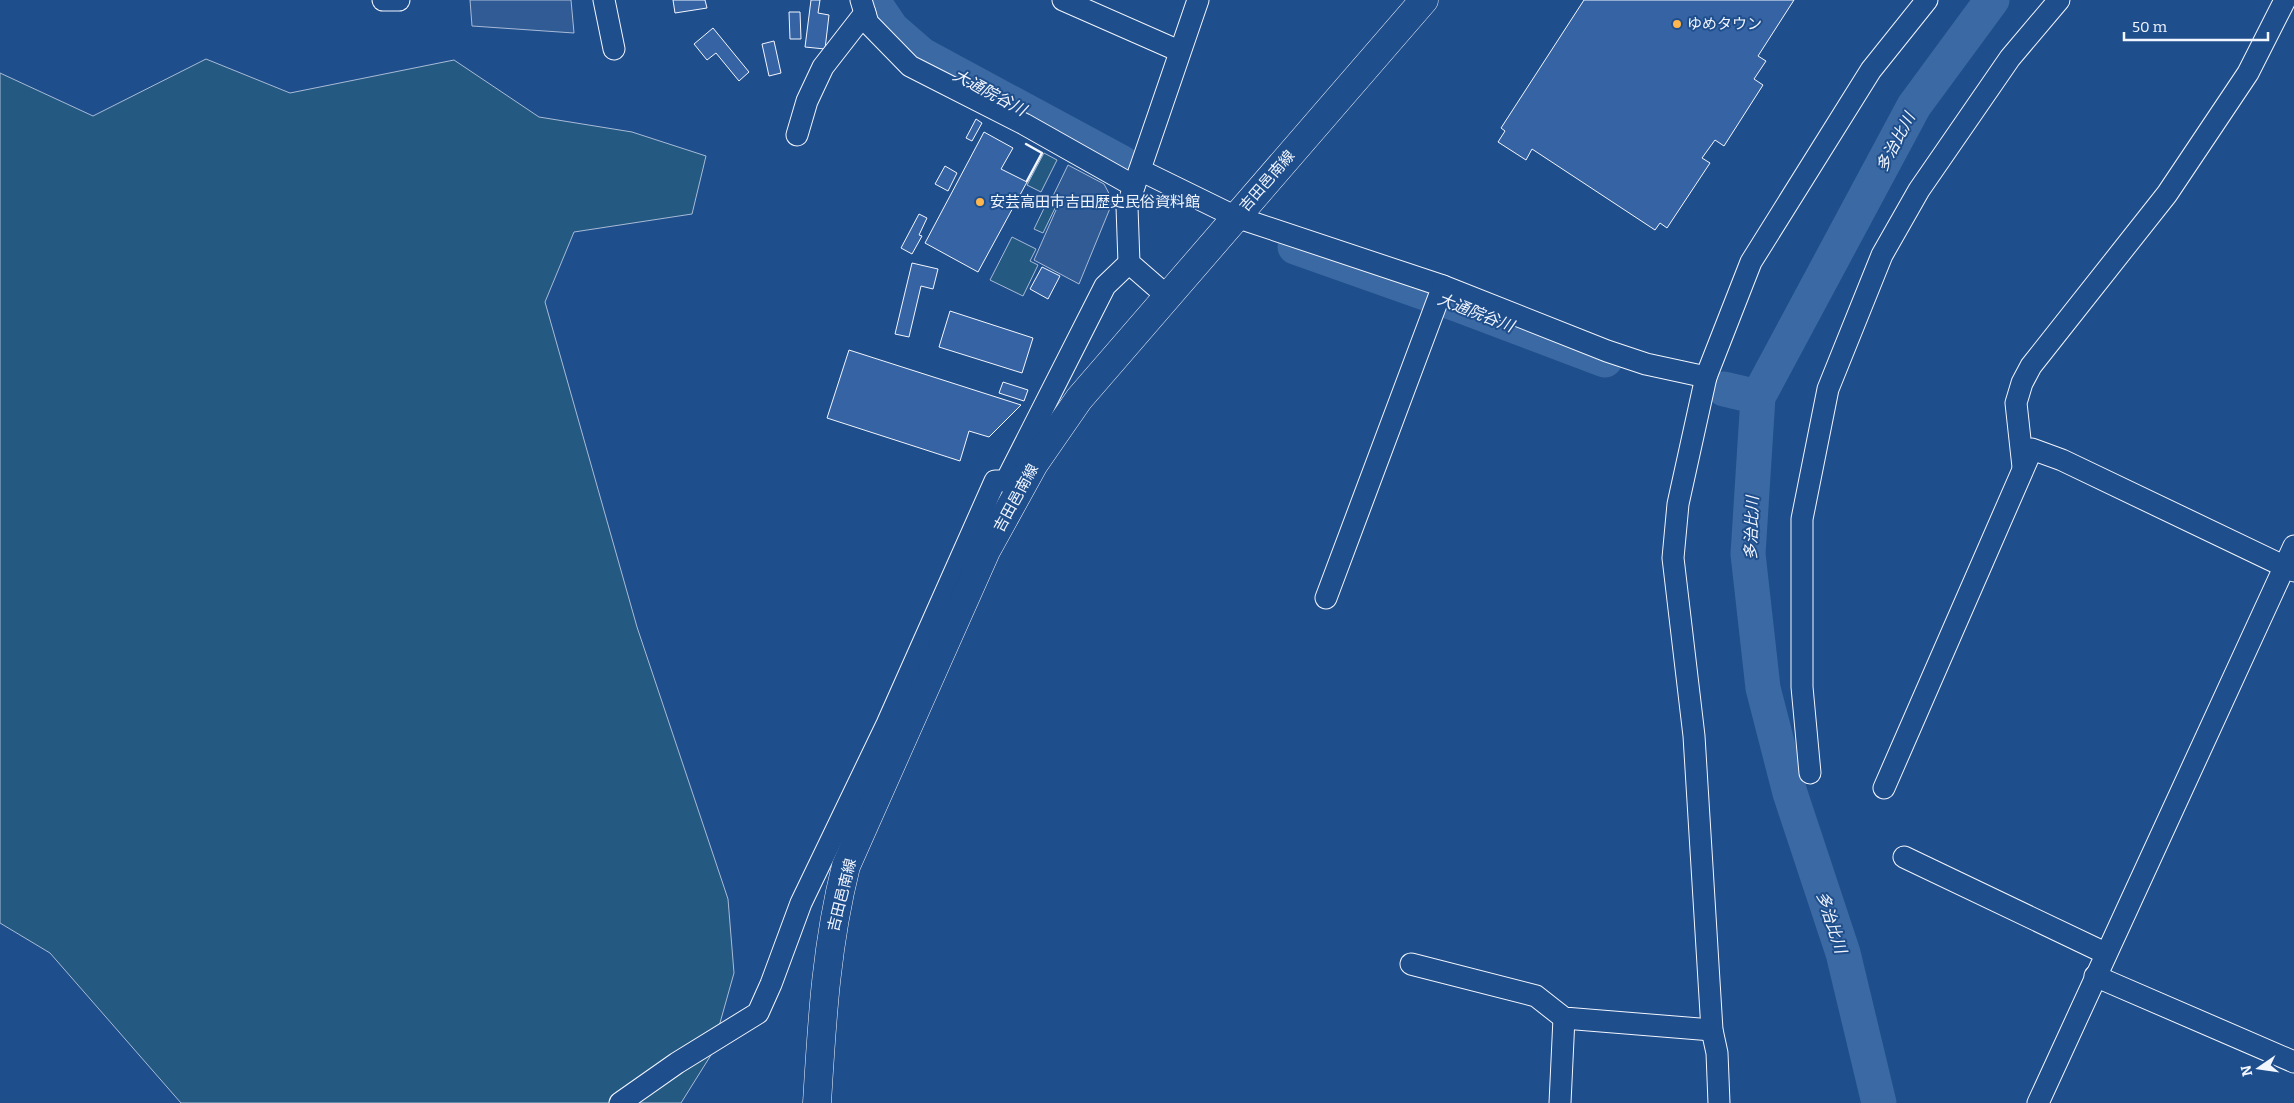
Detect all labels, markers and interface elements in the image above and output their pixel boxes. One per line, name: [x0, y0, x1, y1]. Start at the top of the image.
scale bar: [2124, 10, 2268, 42]
place label: ゆめタウン: [1687, 15, 1762, 33]
marker: ゆめタウン: [1671, 18, 1683, 30]
text: 50 m: [2132, 18, 2168, 36]
water label: 大通院谷川: [950, 65, 1031, 121]
water label: 多治比川: [1872, 108, 1920, 175]
street label: 吉田邑南線: [1236, 147, 1298, 215]
place label: 安芸高田市吉田歴史民俗資料館: [990, 193, 1200, 211]
marker: 安芸高田市吉田歴史民俗資料館: [974, 196, 986, 208]
water label: 大通院谷川: [1435, 289, 1518, 336]
street label: 吉田邑南線: [990, 461, 1042, 535]
water label: 多治比川: [1741, 494, 1762, 560]
street label: 吉田邑南線: [824, 856, 860, 934]
water label: 多治比川: [1813, 889, 1851, 957]
north arrow: [2234, 1043, 2284, 1093]
text: N: [2237, 1063, 2256, 1078]

